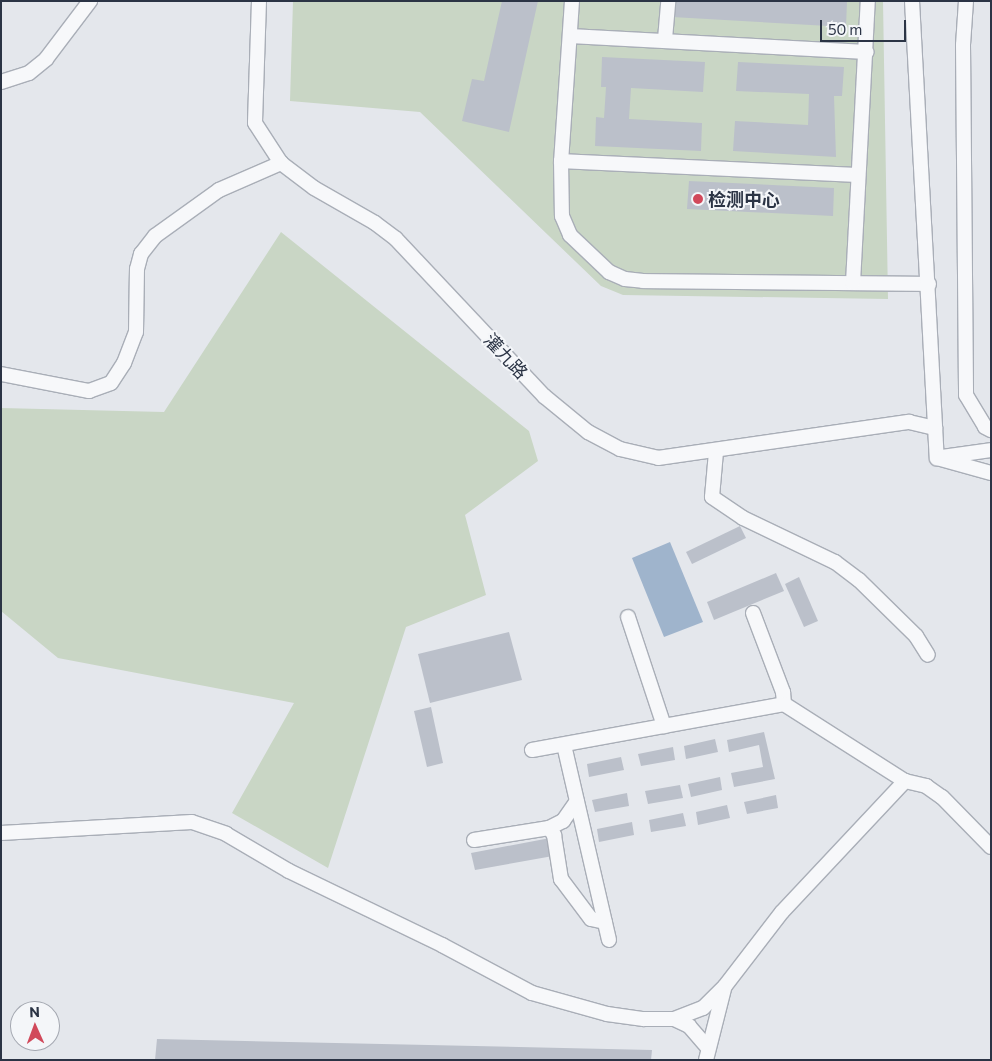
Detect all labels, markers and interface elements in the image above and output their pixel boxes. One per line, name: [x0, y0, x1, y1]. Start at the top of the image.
scale bar: [822, 10, 908, 42]
text: 50 m: [828, 20, 862, 38]
place label: 检测中心: [708, 188, 780, 210]
marker: 检测中心: [692, 193, 704, 205]
street label: 灌九路: [480, 329, 532, 383]
north arrow: [10, 1001, 60, 1051]
text: N: [29, 1003, 40, 1020]

